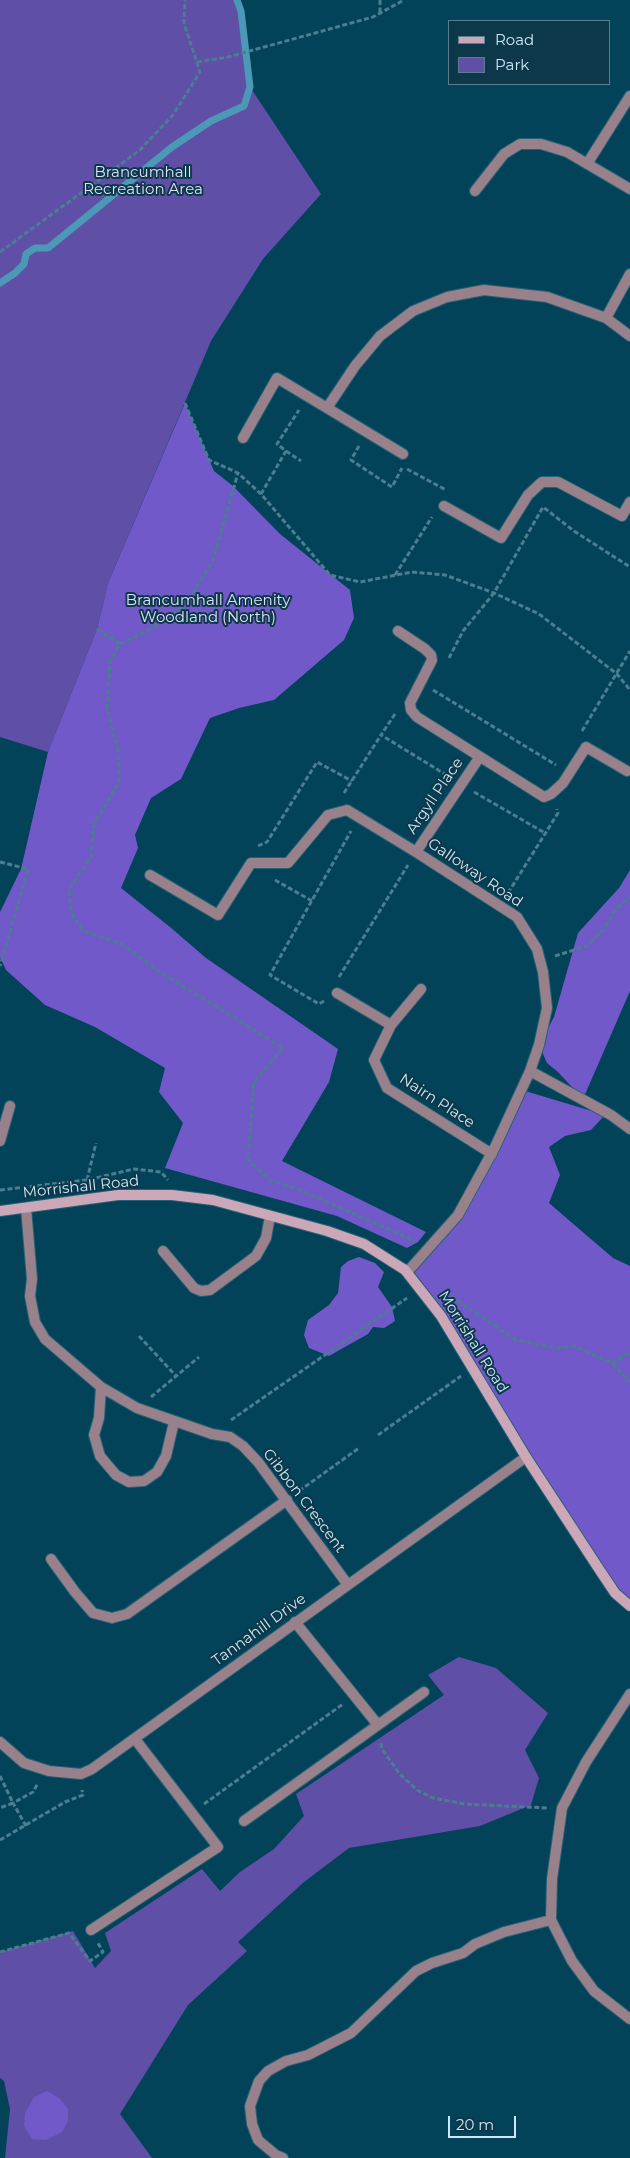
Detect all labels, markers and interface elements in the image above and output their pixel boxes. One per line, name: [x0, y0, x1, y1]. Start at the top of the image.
legend: [448, 20, 610, 85]
text: Road: [495, 30, 534, 49]
text: Park: [495, 55, 529, 74]
park label: Brancumhall Recreation Area: [83, 164, 203, 199]
park label: Brancumhall Amenity Woodland (North): [126, 592, 290, 627]
street label: Argyll Place: [403, 755, 467, 837]
street label: Galloway Road: [424, 835, 526, 911]
street label: Nairn Place: [396, 1070, 478, 1132]
street label: Morrishall Road: [22, 1172, 140, 1202]
street label: Morrishall Road: [434, 1288, 512, 1396]
street label: Gibbon Crescent: [259, 1445, 349, 1557]
street label: Tannahill Drive: [209, 1590, 309, 1670]
scale bar: [450, 2106, 518, 2138]
text: 20 m: [456, 2115, 494, 2134]

